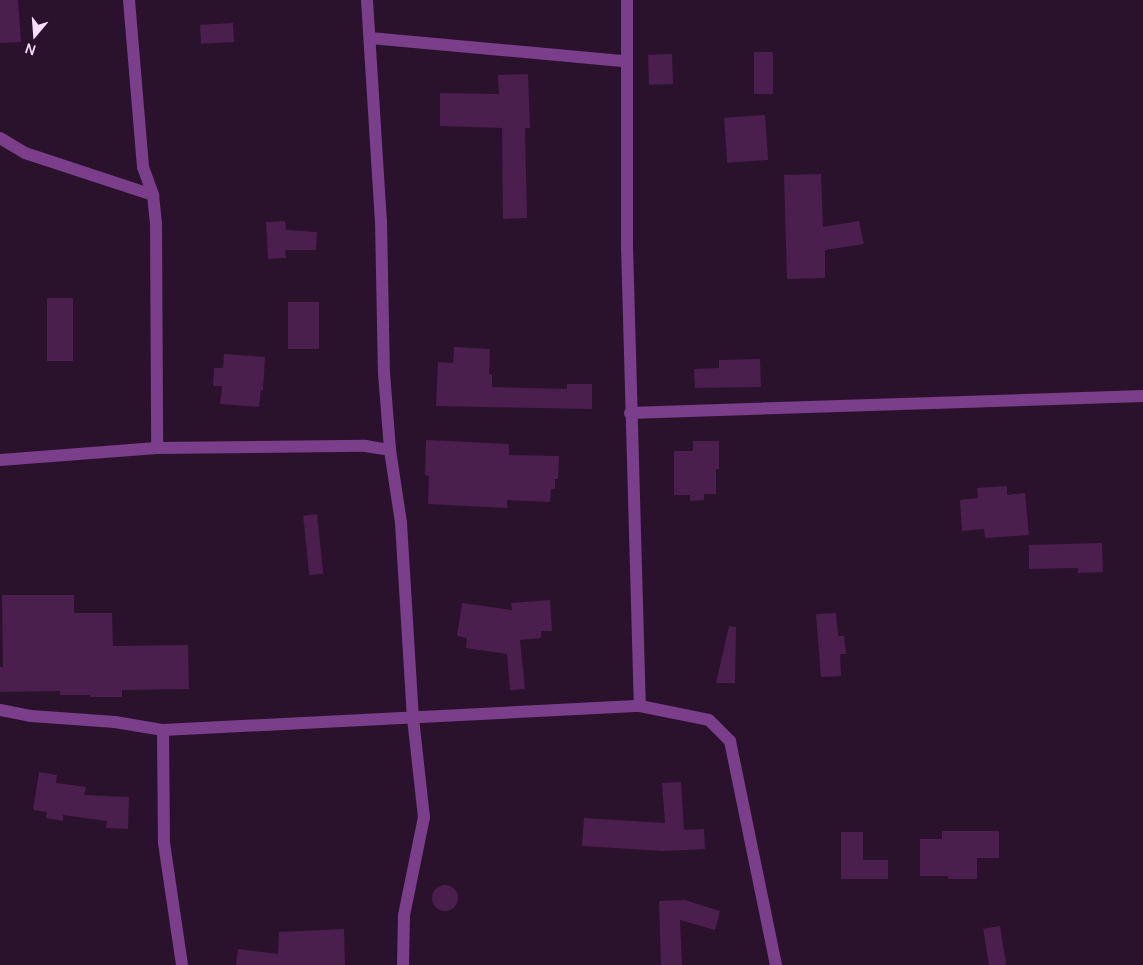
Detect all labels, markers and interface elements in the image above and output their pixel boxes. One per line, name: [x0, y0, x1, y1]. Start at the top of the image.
north arrow: [10, 10, 60, 60]
text: N: [22, 39, 38, 60]

